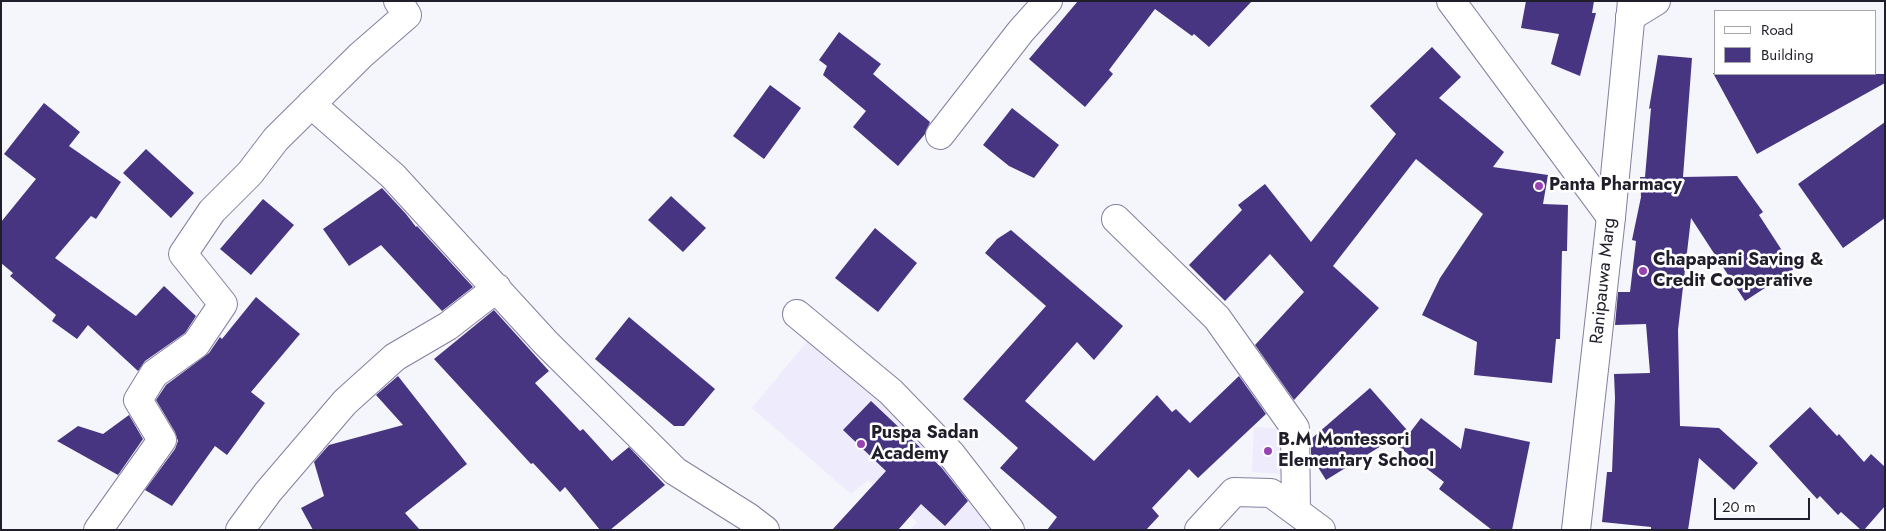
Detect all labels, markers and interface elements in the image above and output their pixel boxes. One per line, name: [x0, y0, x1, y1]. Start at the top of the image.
legend: [1714, 10, 1876, 75]
text: Road: [1761, 19, 1793, 41]
text: Building: [1761, 44, 1813, 66]
place label: Panta Pharmacy: [1549, 175, 1682, 197]
marker: Panta Pharmacy: [1533, 180, 1545, 192]
street label: Ranipauwa Marg: [1587, 217, 1621, 345]
place label: Chapapani Saving & Credit Cooperative: [1653, 250, 1823, 292]
marker: Chapapani Saving & Credit Cooperative: [1637, 265, 1649, 277]
place label: Puspa Sadan Academy: [871, 423, 979, 466]
place label: B.M Montessori Elementary School: [1278, 430, 1434, 472]
marker: Puspa Sadan Academy: [855, 438, 867, 450]
marker: B.M Montessori Elementary School: [1262, 445, 1274, 457]
scale bar: [1716, 488, 1812, 520]
text: 20 m: [1722, 496, 1756, 518]

